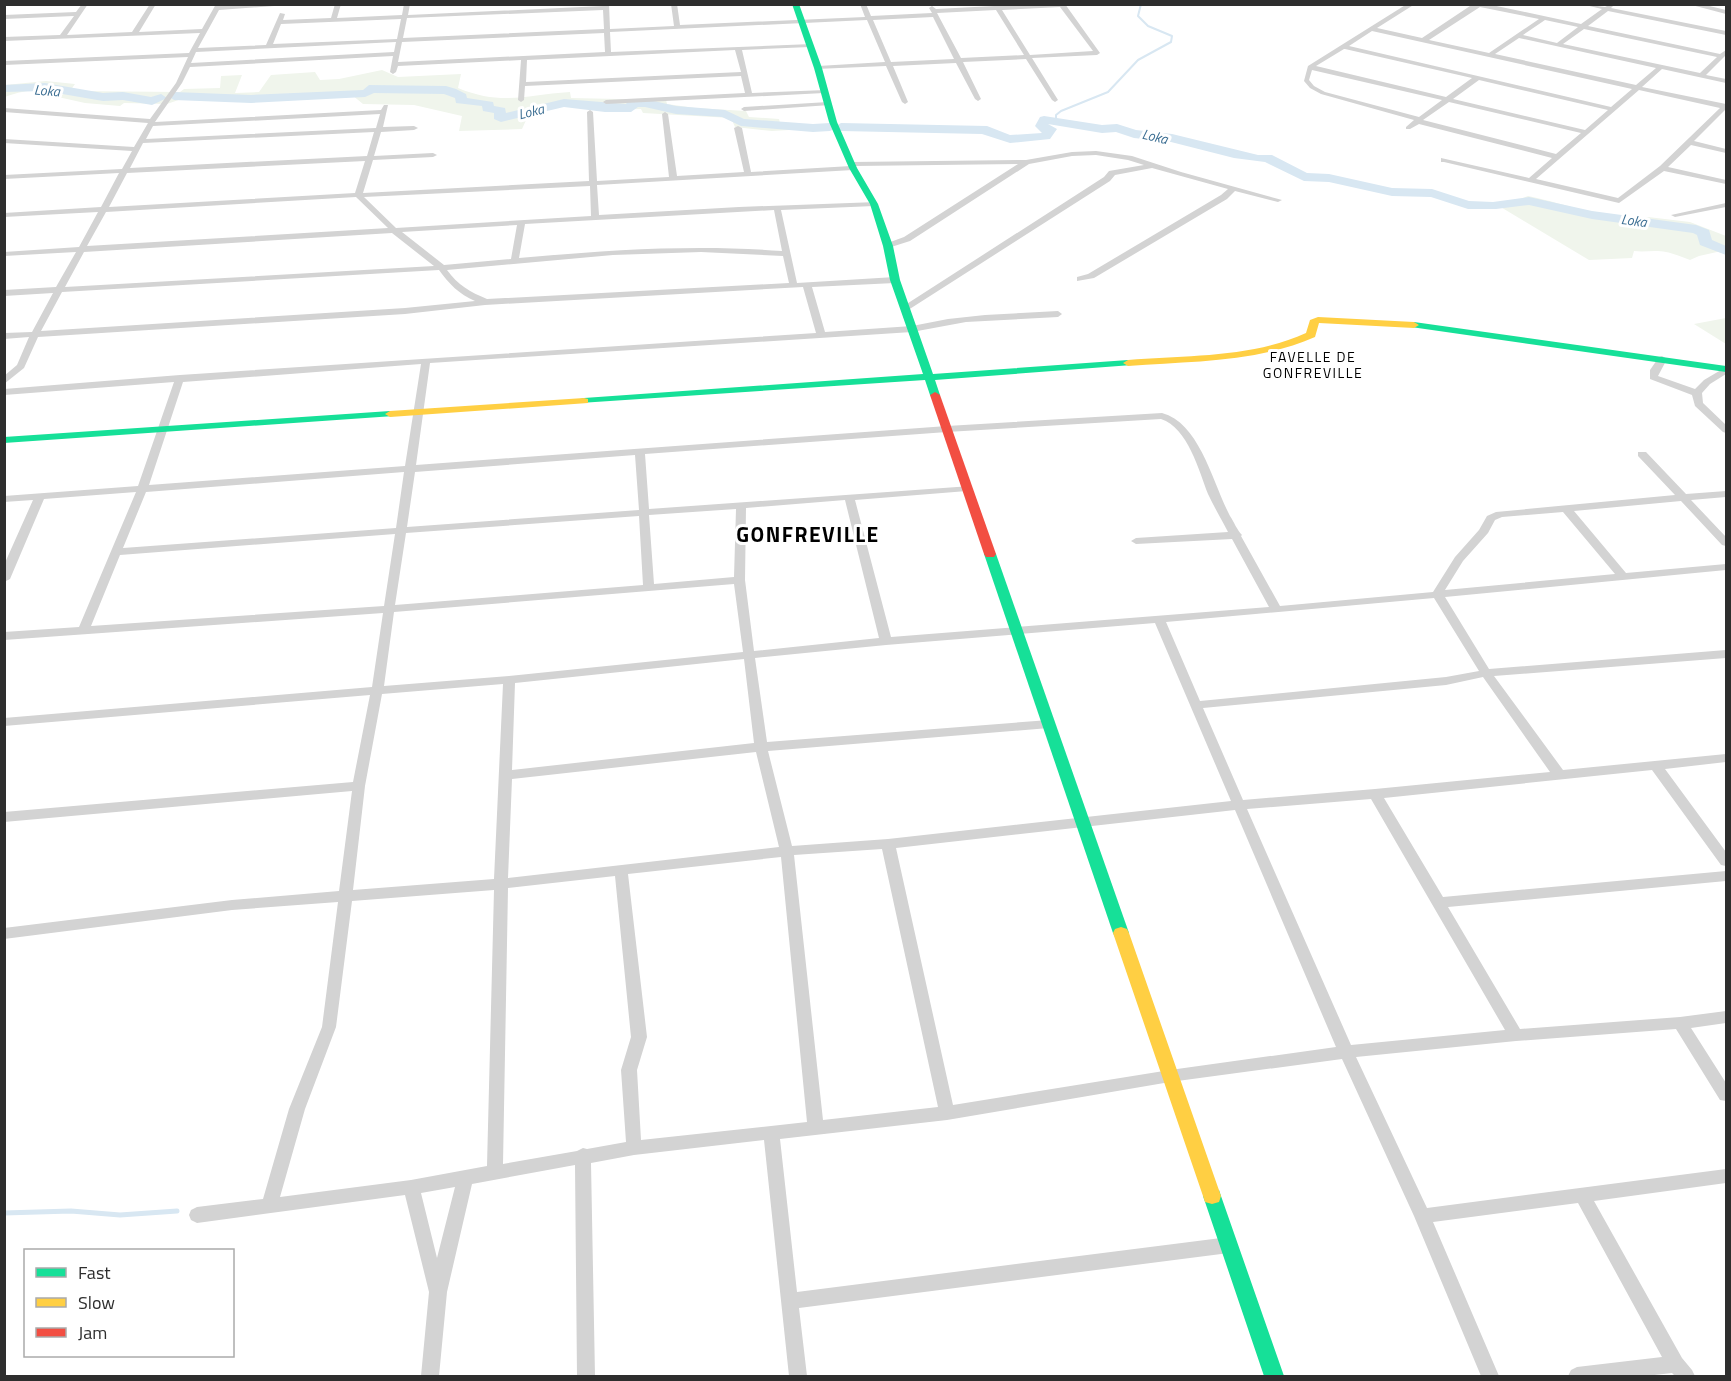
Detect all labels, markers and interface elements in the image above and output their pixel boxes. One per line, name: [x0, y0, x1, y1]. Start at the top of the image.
water label: Loka: [33, 79, 62, 101]
water label: Loka: [516, 97, 547, 124]
water label: Loka: [1140, 123, 1171, 149]
water label: Loka: [1620, 208, 1649, 232]
district label: FAVELLE DE GONFREVILLE: [1263, 346, 1363, 383]
district label: GONFREVILLE: [736, 518, 880, 550]
legend: [24, 1249, 234, 1357]
text: Fast: [78, 1259, 111, 1286]
text: Slow: [78, 1289, 115, 1316]
text: Jam: [78, 1319, 107, 1346]

